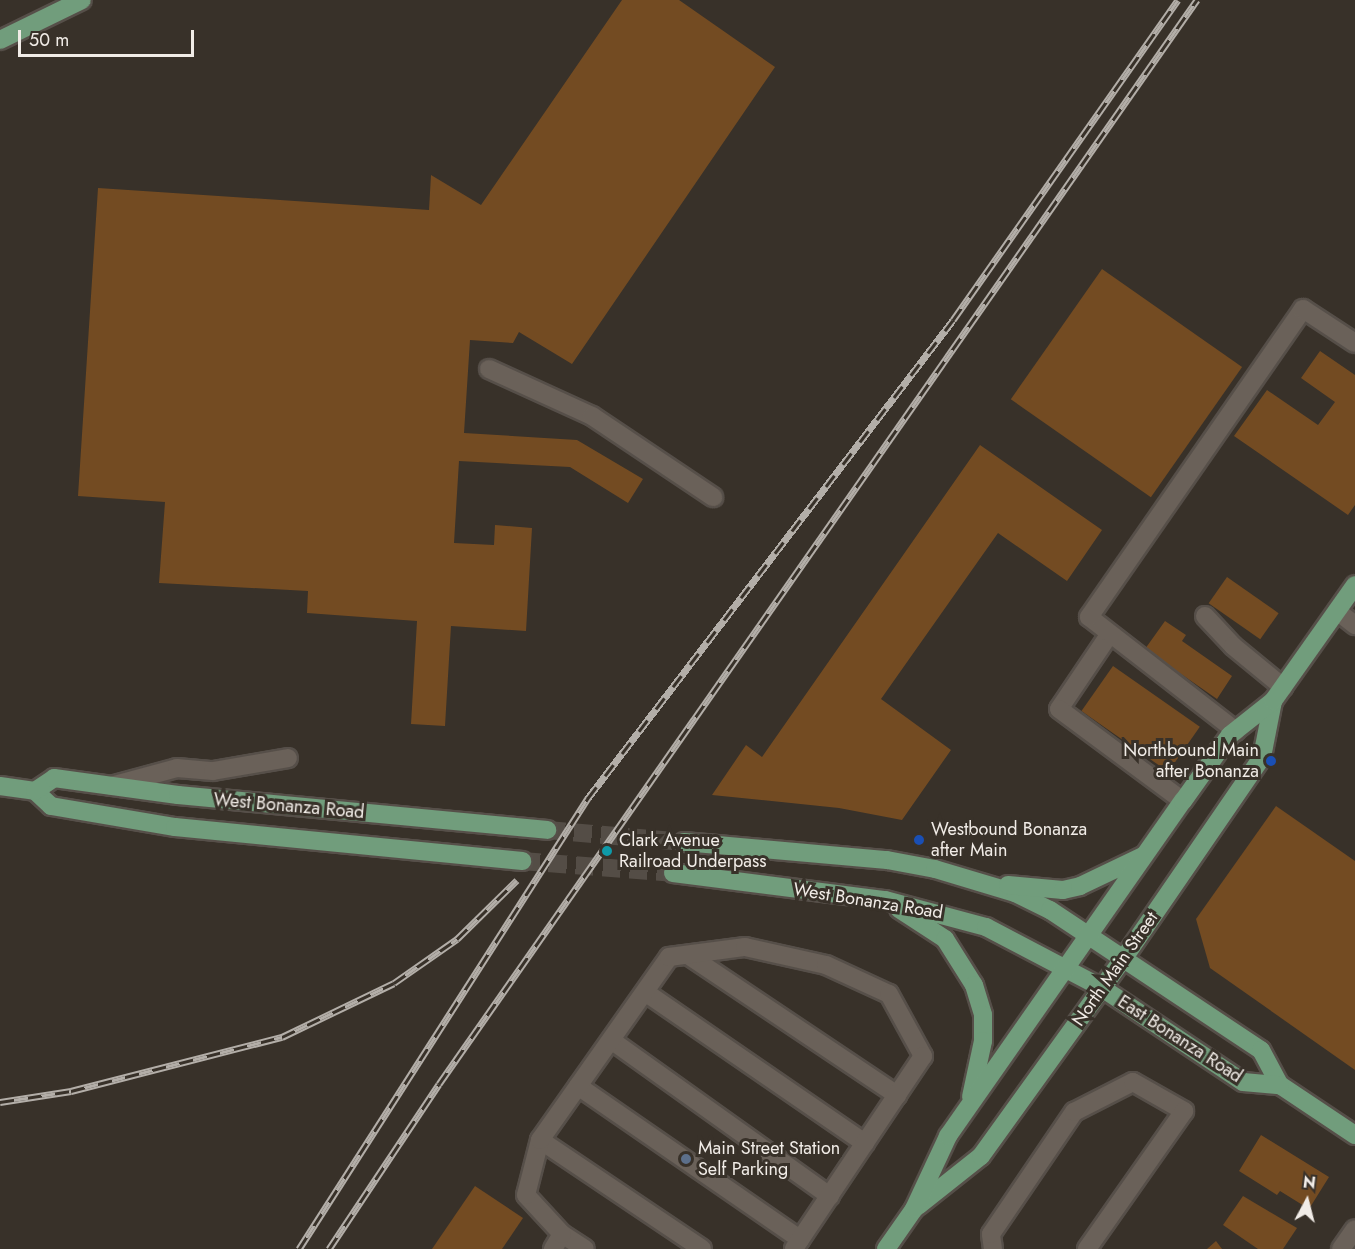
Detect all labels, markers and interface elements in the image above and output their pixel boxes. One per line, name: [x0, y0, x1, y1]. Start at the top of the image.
scale bar: [21, 18, 196, 56]
text: 50 m: [29, 27, 69, 53]
place label: Northbound Main after Bonanza: [1123, 740, 1259, 783]
marker: Northbound Main after Bonanza: [1264, 754, 1278, 768]
street label: West Bonanza Road: [213, 789, 365, 823]
place label: Westbound Bonanza after Main: [931, 819, 1087, 862]
place label: Clark Avenue Railroad Underpass: [619, 830, 766, 872]
marker: Westbound Bonanza after Main: [912, 833, 926, 847]
marker: Clark Avenue Railroad Underpass: [600, 844, 614, 858]
street label: West Bonanza Road: [792, 879, 944, 923]
street label: North Main Street: [1067, 908, 1163, 1030]
street label: East Bonanza Road: [1114, 991, 1246, 1087]
place label: Main Street Station Self Parking: [698, 1138, 840, 1180]
marker: Main Street Station Self Parking: [679, 1152, 693, 1166]
text: N: [1302, 1170, 1317, 1195]
north arrow: [1277, 1171, 1337, 1231]

